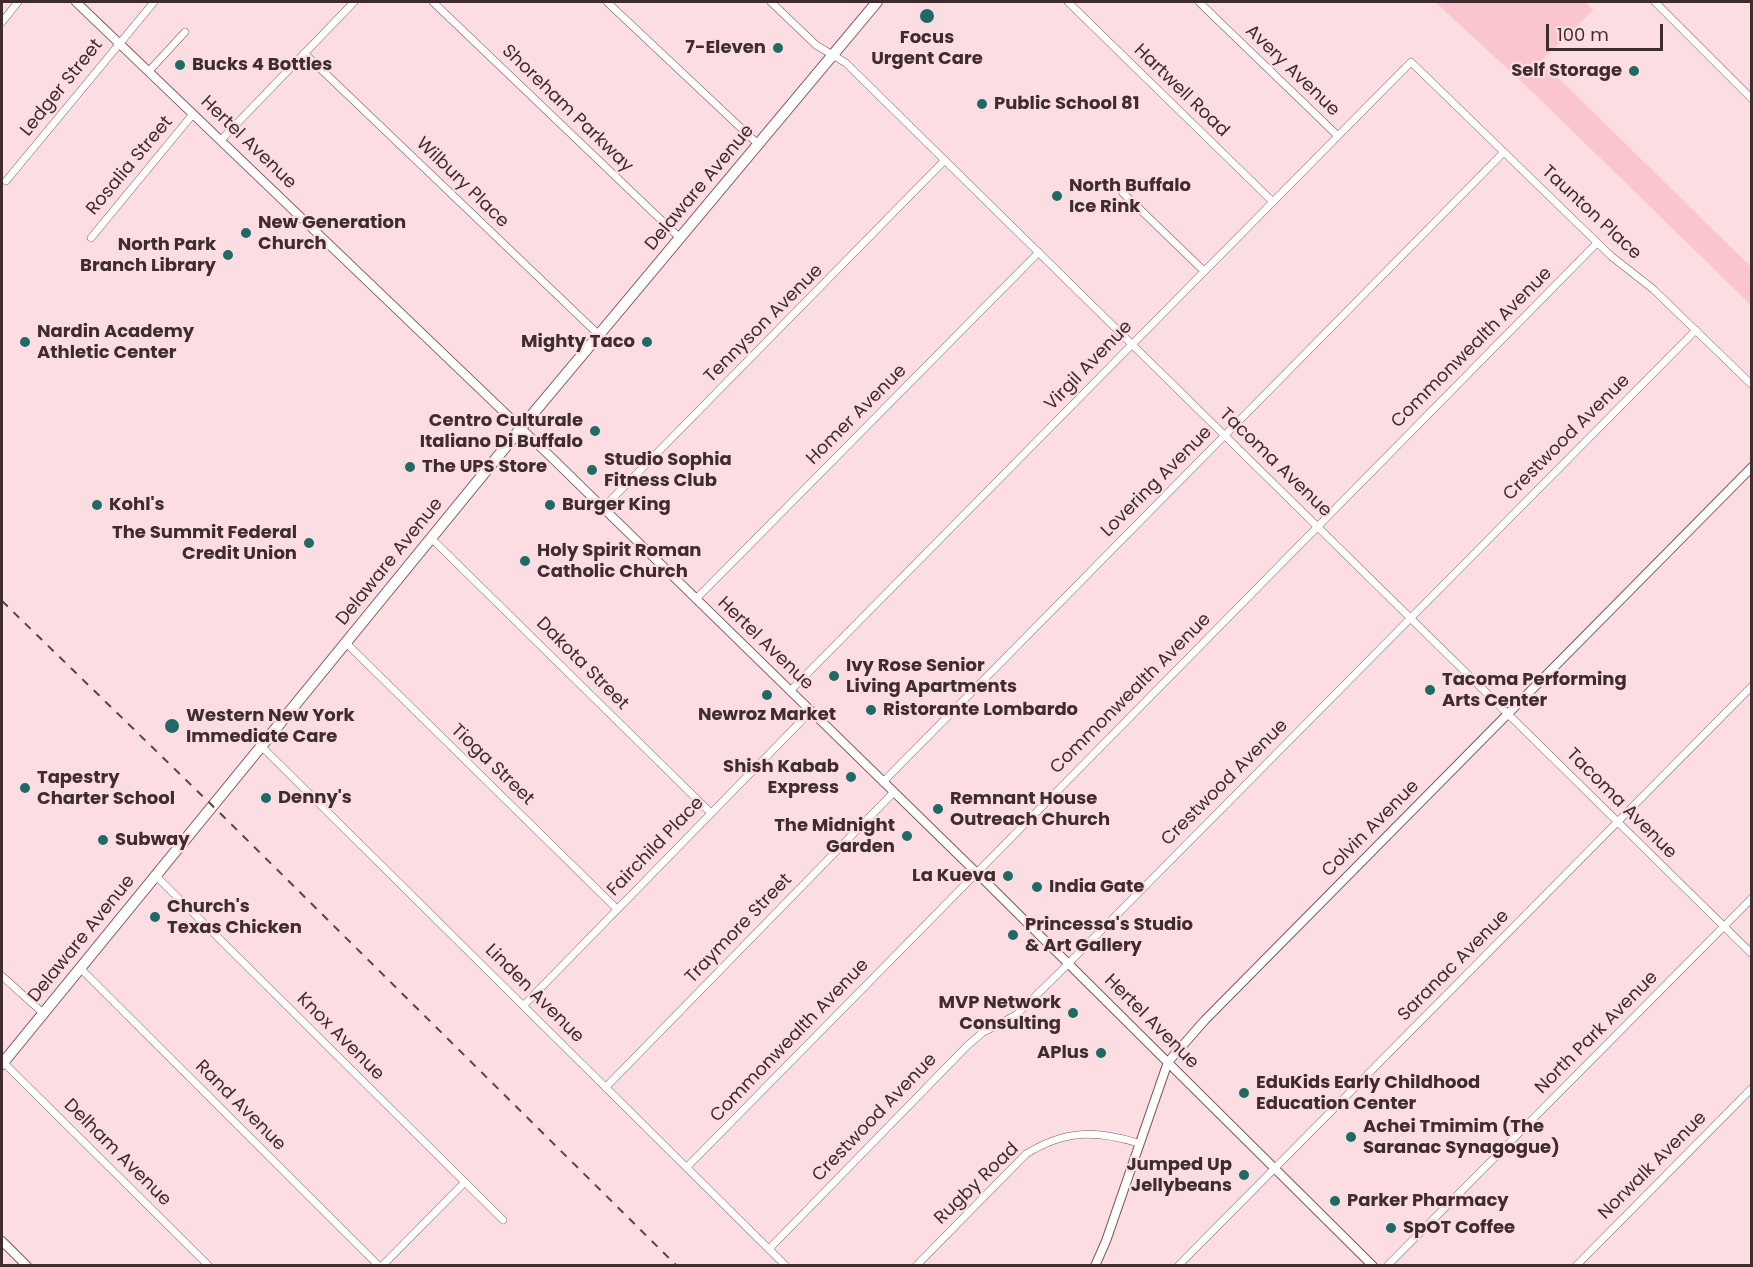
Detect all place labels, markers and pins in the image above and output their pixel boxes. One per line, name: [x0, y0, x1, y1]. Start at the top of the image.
marker: Focus Urgent Care: [918, 7, 936, 25]
place label: Focus Urgent Care: [871, 27, 983, 70]
place label: 7-Eleven: [685, 37, 766, 59]
marker: 7-Eleven: [771, 41, 785, 55]
place label: Bucks 4 Bottles: [192, 54, 332, 76]
marker: Bucks 4 Bottles: [173, 58, 187, 72]
place label: Self Storage: [1511, 60, 1622, 82]
marker: Self Storage: [1627, 64, 1641, 78]
place label: Public School 81: [994, 93, 1139, 115]
marker: Public School 81: [975, 97, 989, 111]
place label: North Buffalo Ice Rink: [1069, 175, 1191, 218]
marker: North Buffalo Ice Rink: [1050, 189, 1064, 203]
place label: New Generation Church: [258, 212, 406, 254]
marker: New Generation Church: [239, 226, 253, 240]
place label: North Park Branch Library: [80, 234, 216, 276]
marker: North Park Branch Library: [221, 248, 235, 262]
place label: Nardin Academy Athletic Center: [37, 321, 194, 364]
place label: Mighty Taco: [521, 331, 635, 353]
marker: Nardin Academy Athletic Center: [18, 335, 32, 349]
marker: Mighty Taco: [640, 335, 654, 349]
place label: Centro Culturale Italiano Di Buffalo: [420, 410, 583, 452]
marker: Centro Culturale Italiano Di Buffalo: [588, 424, 602, 438]
place label: Studio Sophia Fitness Club: [604, 449, 732, 492]
place label: The UPS Store: [422, 456, 547, 478]
marker: The UPS Store: [403, 460, 417, 474]
marker: Studio Sophia Fitness Club: [585, 463, 599, 477]
place label: Kohl's: [109, 494, 164, 516]
place label: Burger King: [562, 494, 671, 516]
marker: Kohl's: [90, 498, 104, 512]
marker: Burger King: [543, 498, 557, 512]
place label: The Summit Federal Credit Union: [112, 522, 297, 564]
marker: The Summit Federal Credit Union: [302, 536, 316, 550]
place label: Holy Spirit Roman Catholic Church: [537, 540, 701, 582]
marker: Holy Spirit Roman Catholic Church: [518, 554, 532, 568]
place label: Ivy Rose Senior Living Apartments: [846, 655, 1017, 698]
marker: Ivy Rose Senior Living Apartments: [827, 669, 841, 683]
place label: Tacoma Performing Arts Center: [1442, 669, 1627, 712]
marker: Tacoma Performing Arts Center: [1423, 683, 1437, 697]
marker: Newroz Market: [760, 688, 774, 702]
place label: Ristorante Lombardo: [883, 699, 1078, 721]
marker: Ristorante Lombardo: [864, 703, 878, 717]
place label: Newroz Market: [698, 704, 836, 726]
place label: Western New York Immediate Care: [186, 705, 355, 748]
marker: Western New York Immediate Care: [163, 717, 181, 735]
place label: Shish Kabab Express: [723, 756, 839, 798]
place label: Tapestry Charter School: [37, 767, 175, 810]
marker: Shish Kabab Express: [844, 770, 858, 784]
marker: Tapestry Charter School: [18, 781, 32, 795]
place label: Denny's: [278, 787, 352, 809]
place label: Remnant House Outreach Church: [950, 788, 1110, 830]
marker: Denny's: [259, 791, 273, 805]
marker: Remnant House Outreach Church: [931, 802, 945, 816]
place label: The Midnight Garden: [774, 815, 895, 858]
place label: Subway: [115, 829, 190, 851]
marker: The Midnight Garden: [900, 829, 914, 843]
marker: Subway: [96, 833, 110, 847]
place label: La Kueva: [912, 865, 996, 887]
marker: La Kueva: [1001, 869, 1015, 883]
place label: India Gate: [1049, 876, 1144, 898]
marker: India Gate: [1030, 880, 1044, 894]
place label: Church's Texas Chicken: [167, 896, 302, 938]
marker: Church's Texas Chicken: [148, 910, 162, 924]
place label: Princessa's Studio & Art Gallery: [1025, 914, 1193, 956]
marker: Princessa's Studio & Art Gallery: [1006, 928, 1020, 942]
place label: MVP Network Consulting: [938, 992, 1061, 1034]
marker: MVP Network Consulting: [1066, 1006, 1080, 1020]
place label: APlus: [1037, 1042, 1089, 1064]
marker: APlus: [1094, 1046, 1108, 1060]
place label: EduKids Early Childhood Education Center: [1256, 1072, 1480, 1114]
marker: EduKids Early Childhood Education Center: [1237, 1086, 1251, 1100]
place label: Achei Tmimim (The Saranac Synagogue): [1363, 1116, 1560, 1158]
marker: Achei Tmimim (The Saranac Synagogue): [1344, 1130, 1358, 1144]
place label: Jumped Up Jellybeans: [1126, 1154, 1232, 1196]
marker: Jumped Up Jellybeans: [1237, 1168, 1251, 1182]
place label: Parker Pharmacy: [1347, 1190, 1509, 1212]
marker: Parker Pharmacy: [1328, 1194, 1342, 1208]
place label: SpOT Coffee: [1403, 1217, 1515, 1239]
marker: SpOT Coffee: [1384, 1221, 1398, 1235]

